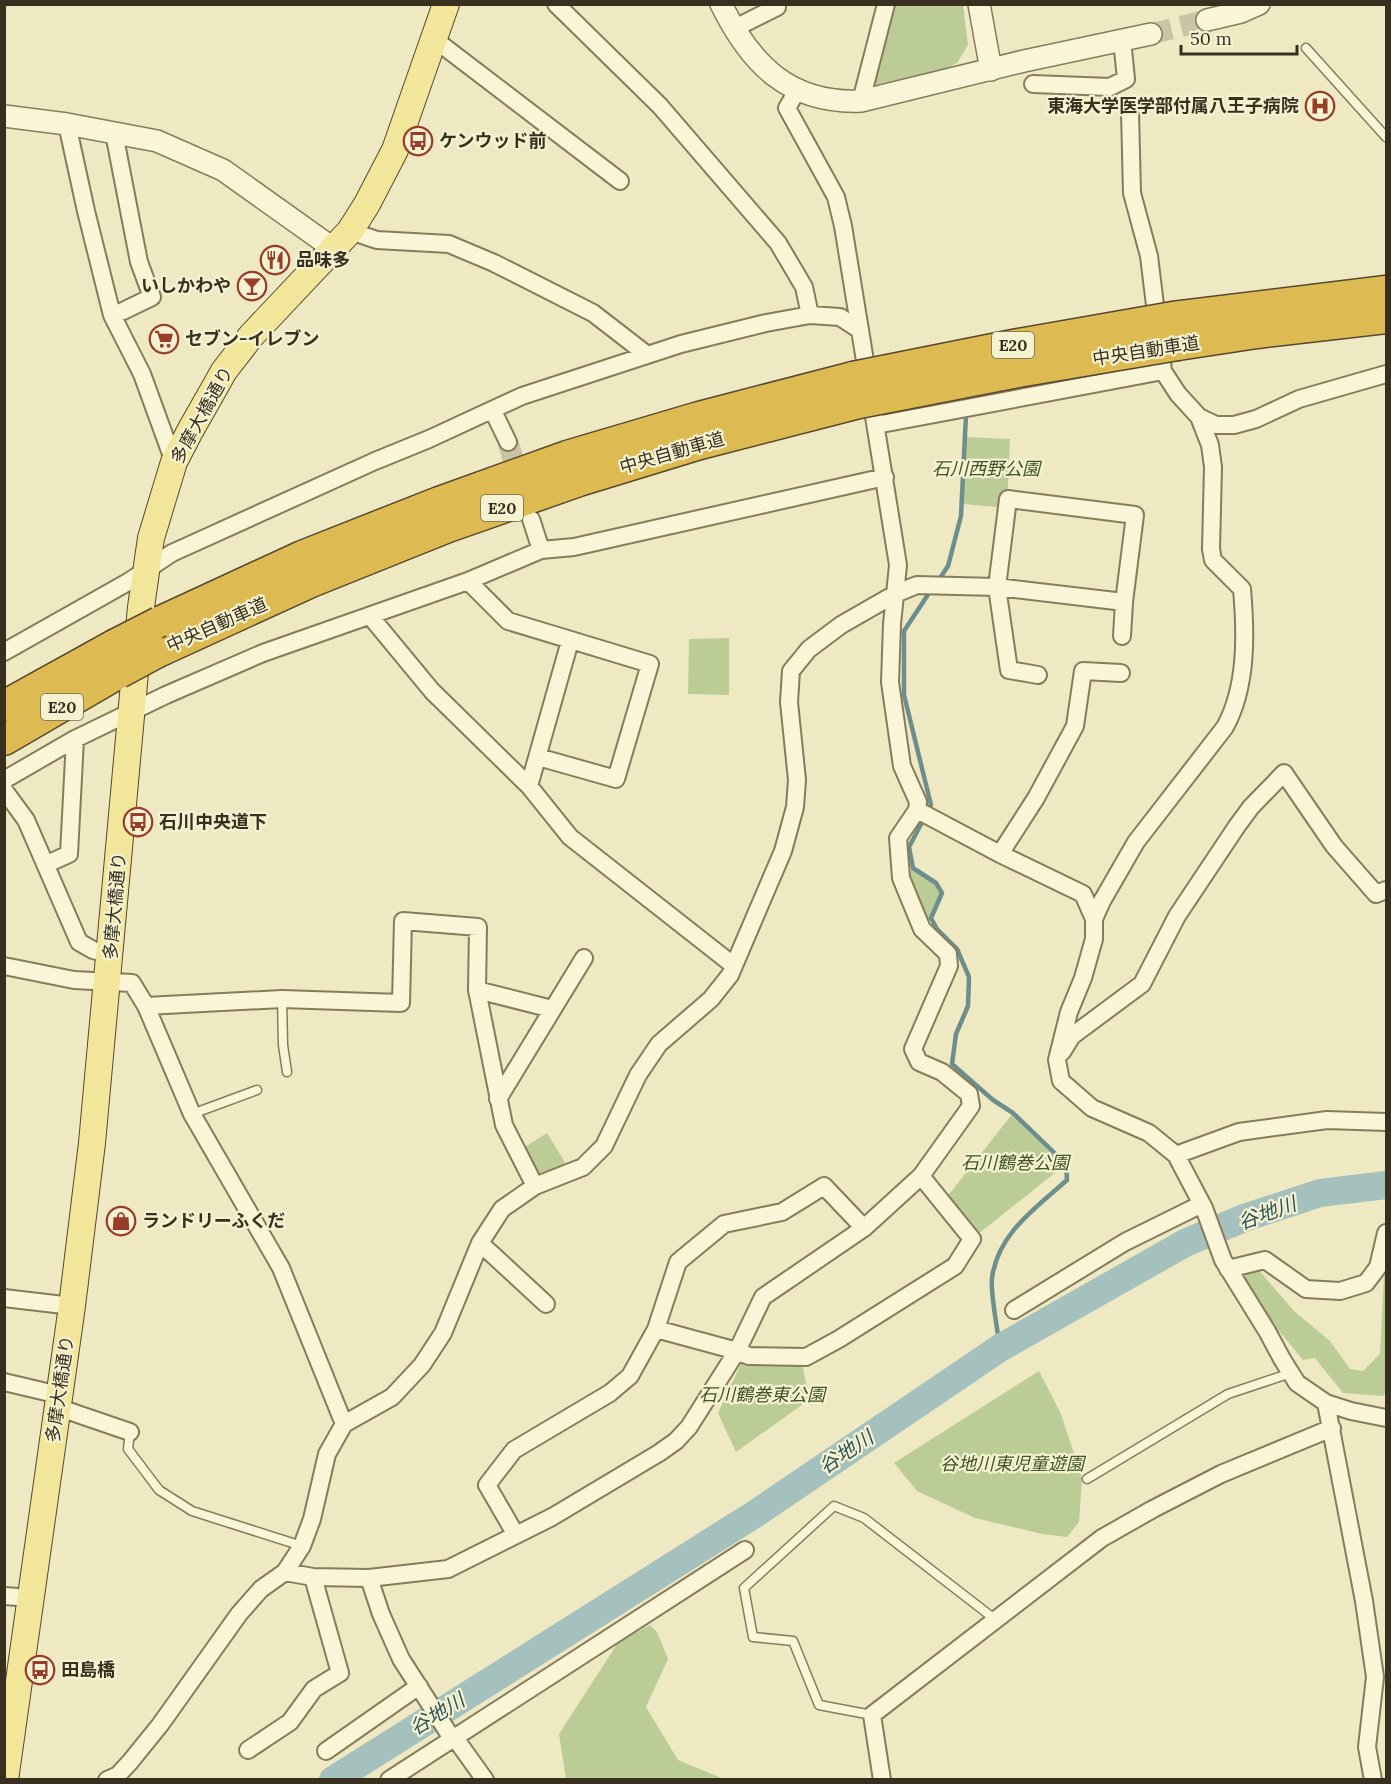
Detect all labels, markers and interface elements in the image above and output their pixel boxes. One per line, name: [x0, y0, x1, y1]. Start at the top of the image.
scale bar: [1181, 18, 1296, 56]
text: 50 m: [1190, 27, 1232, 50]
hospital icon: 東海大学医学部付属八王子病院: [1304, 90, 1336, 122]
place label: 東海大学医学部付属八王子病院: [1047, 94, 1299, 117]
bus stop icon: ケンウッド前: [402, 125, 434, 157]
place label: ケンウッド前: [439, 129, 546, 152]
restaurant icon: 品味多: [259, 244, 291, 276]
place label: 品味多: [296, 248, 350, 271]
bar icon: いしかわや: [236, 270, 268, 302]
place label: いしかわや: [141, 274, 231, 297]
supermarket icon: セブン-イレブン: [148, 323, 180, 355]
place label: セブン-イレブン: [185, 327, 319, 350]
street label: 中央自動車道: [1091, 331, 1201, 370]
road number: E20: [992, 332, 1034, 358]
street label: 多摩大橋通り: [165, 362, 238, 468]
street label: 中央自動車道: [617, 427, 727, 478]
park label: 石川西野公園: [932, 457, 1043, 480]
road number: E20: [481, 495, 523, 521]
street label: 中央自動車道: [163, 592, 271, 657]
road number: E20: [41, 694, 83, 720]
bus stop icon: 石川中央道下: [122, 806, 154, 838]
place label: 石川中央道下: [159, 810, 267, 833]
street label: 多摩大橋通り: [98, 851, 131, 961]
park label: 石川鶴巻公園: [961, 1151, 1072, 1174]
water label: 谷地川: [1234, 1190, 1301, 1235]
shop icon: ランドリーふくだ: [105, 1205, 137, 1237]
place label: ランドリーふくだ: [142, 1209, 285, 1232]
street label: 多摩大橋通り: [41, 1334, 78, 1444]
park label: 石川鶴巻東公園: [699, 1383, 828, 1406]
water label: 谷地川: [814, 1423, 879, 1479]
park label: 谷地川東児童遊園: [940, 1452, 1087, 1475]
bus stop icon: 田島橋: [24, 1654, 56, 1686]
place label: 田島橋: [61, 1658, 115, 1681]
water label: 谷地川: [405, 1686, 470, 1740]

